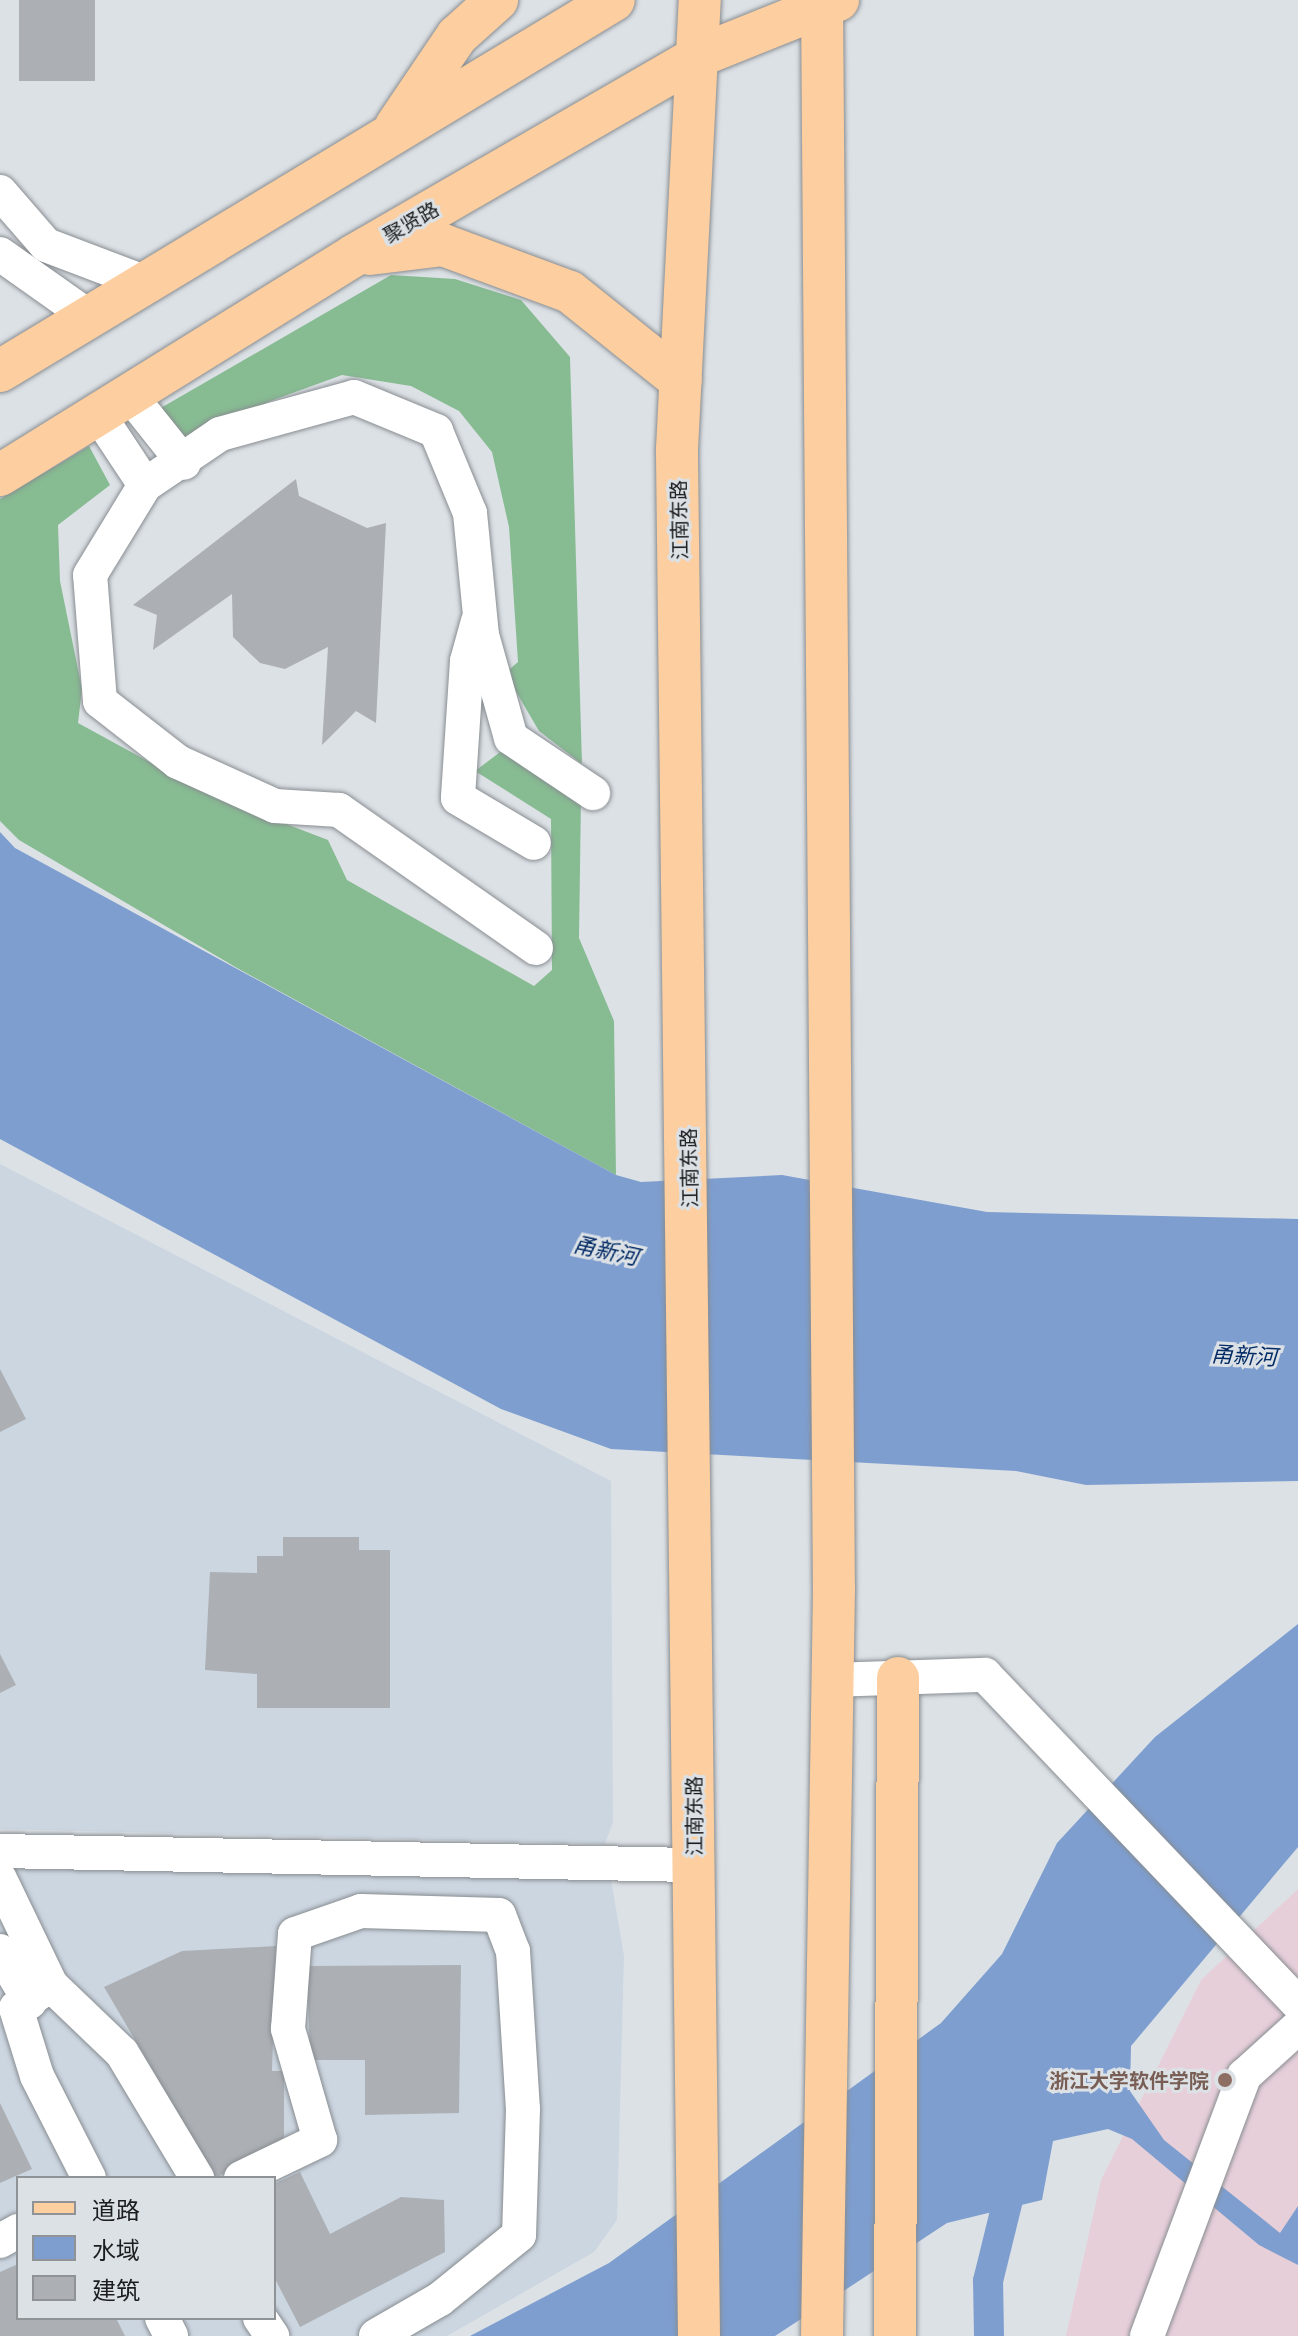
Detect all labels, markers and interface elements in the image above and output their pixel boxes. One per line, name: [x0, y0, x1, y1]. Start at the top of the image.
street label: 聚贤路: [379, 197, 443, 247]
street label: 江南东路: [666, 480, 692, 560]
street label: 江南东路: [676, 1128, 702, 1208]
water label: 甬新河: [571, 1230, 641, 1270]
water label: 甬新河: [1210, 1340, 1278, 1370]
street label: 江南东路: [682, 1776, 706, 1856]
place label: 浙江大学软件学院: [1049, 2068, 1209, 2092]
marker: 浙江大学软件学院: [1216, 2071, 1234, 2089]
legend: [16, 2176, 276, 2320]
text: 道路: [92, 2195, 140, 2224]
text: 水域: [92, 2235, 140, 2264]
text: 建筑: [92, 2275, 140, 2304]

